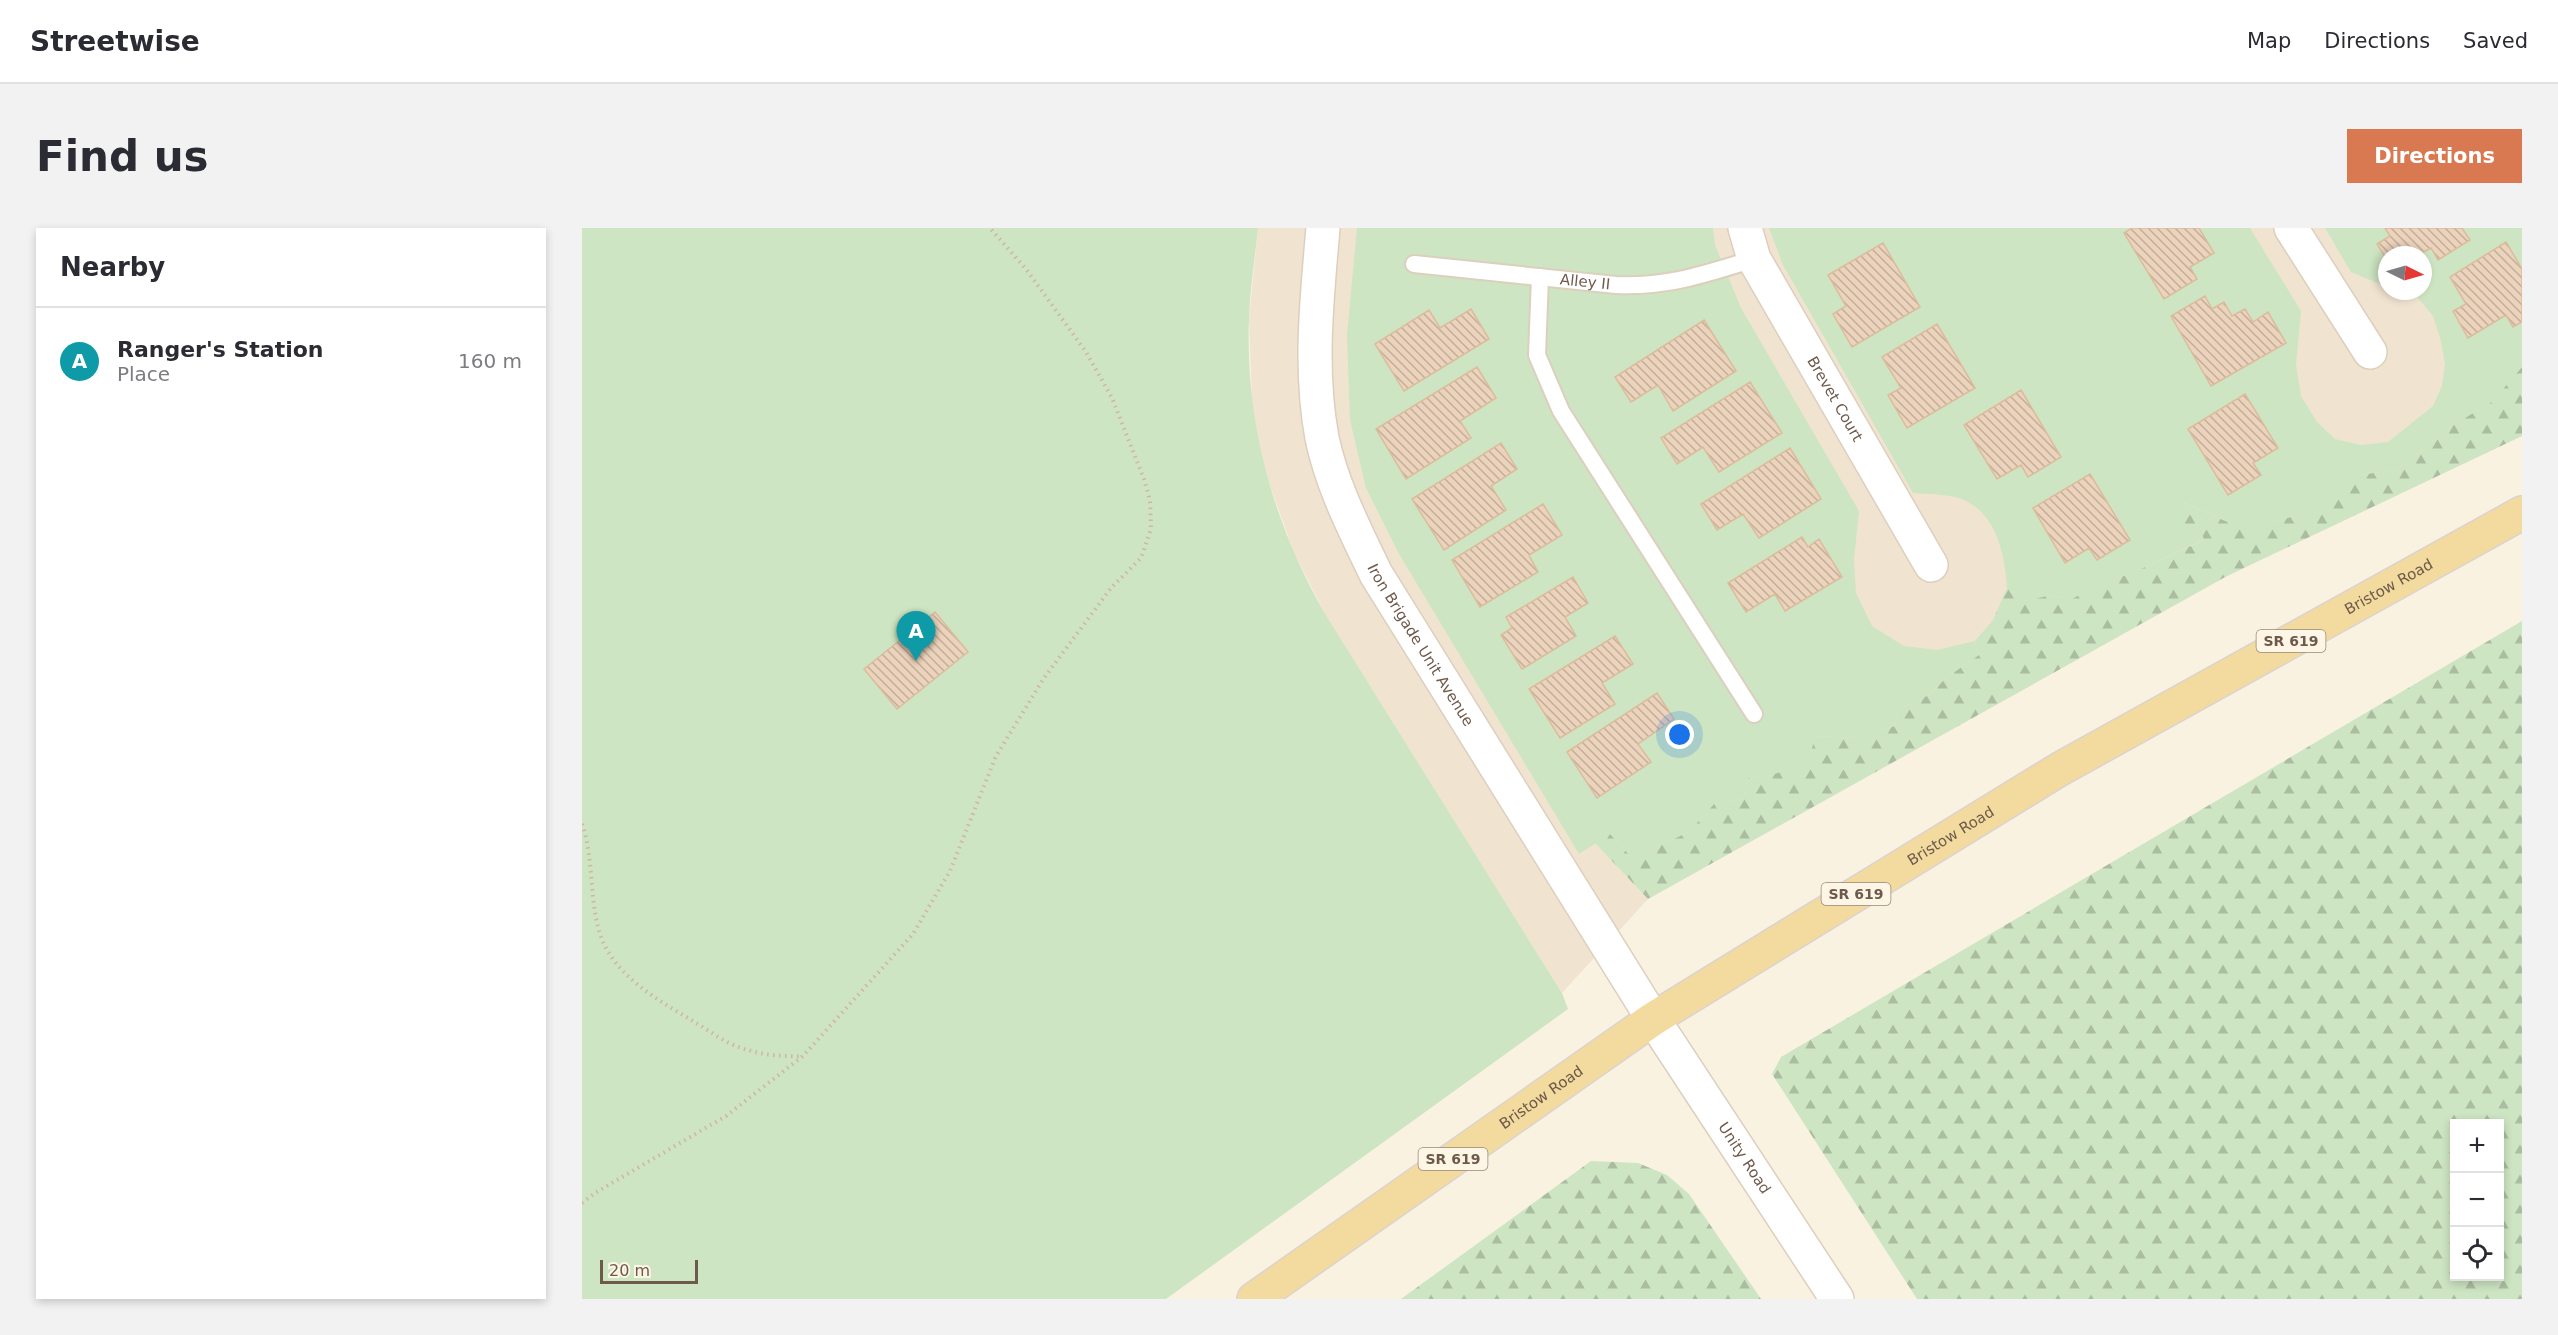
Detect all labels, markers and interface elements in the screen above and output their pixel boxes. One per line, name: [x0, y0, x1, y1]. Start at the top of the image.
text: Streetwise: [30, 25, 200, 58]
text: Map: [2247, 29, 2291, 53]
text: Directions: [2324, 29, 2430, 53]
text: Saved: [2463, 29, 2528, 53]
button: Directions: [2347, 129, 2522, 183]
text: Find us: [36, 132, 209, 181]
north arrow: [2378, 246, 2432, 300]
text: Nearby: [60, 252, 165, 282]
street label: Alley II: [1559, 270, 1611, 293]
text: Ranger's Station: [117, 337, 324, 362]
text: A: [72, 349, 87, 373]
text: 160 m: [458, 349, 522, 373]
street label: Brevet Court: [1803, 353, 1867, 445]
text: Place: [117, 362, 170, 386]
street label: Bristow Road: [2341, 555, 2436, 618]
street label: Iron Brigade Unit Avenue: [1363, 561, 1477, 729]
pin: A: [896, 612, 936, 661]
road number: SR 619: [2256, 630, 2326, 652]
your location: [1665, 720, 1694, 749]
street label: Bristow Road: [1904, 803, 1997, 869]
road number: SR 619: [1822, 883, 1890, 905]
street label: Bristow Road: [1496, 1062, 1587, 1133]
street label: Unity Road: [1714, 1119, 1774, 1197]
map controls: [2450, 1119, 2504, 1281]
button: +: [2450, 1119, 2504, 1173]
road number: SR 619: [1418, 1148, 1488, 1170]
button: −: [2450, 1173, 2504, 1227]
button: locate: [2450, 1227, 2504, 1281]
scale bar: [600, 1257, 698, 1284]
text: 20 m: [609, 1261, 650, 1280]

